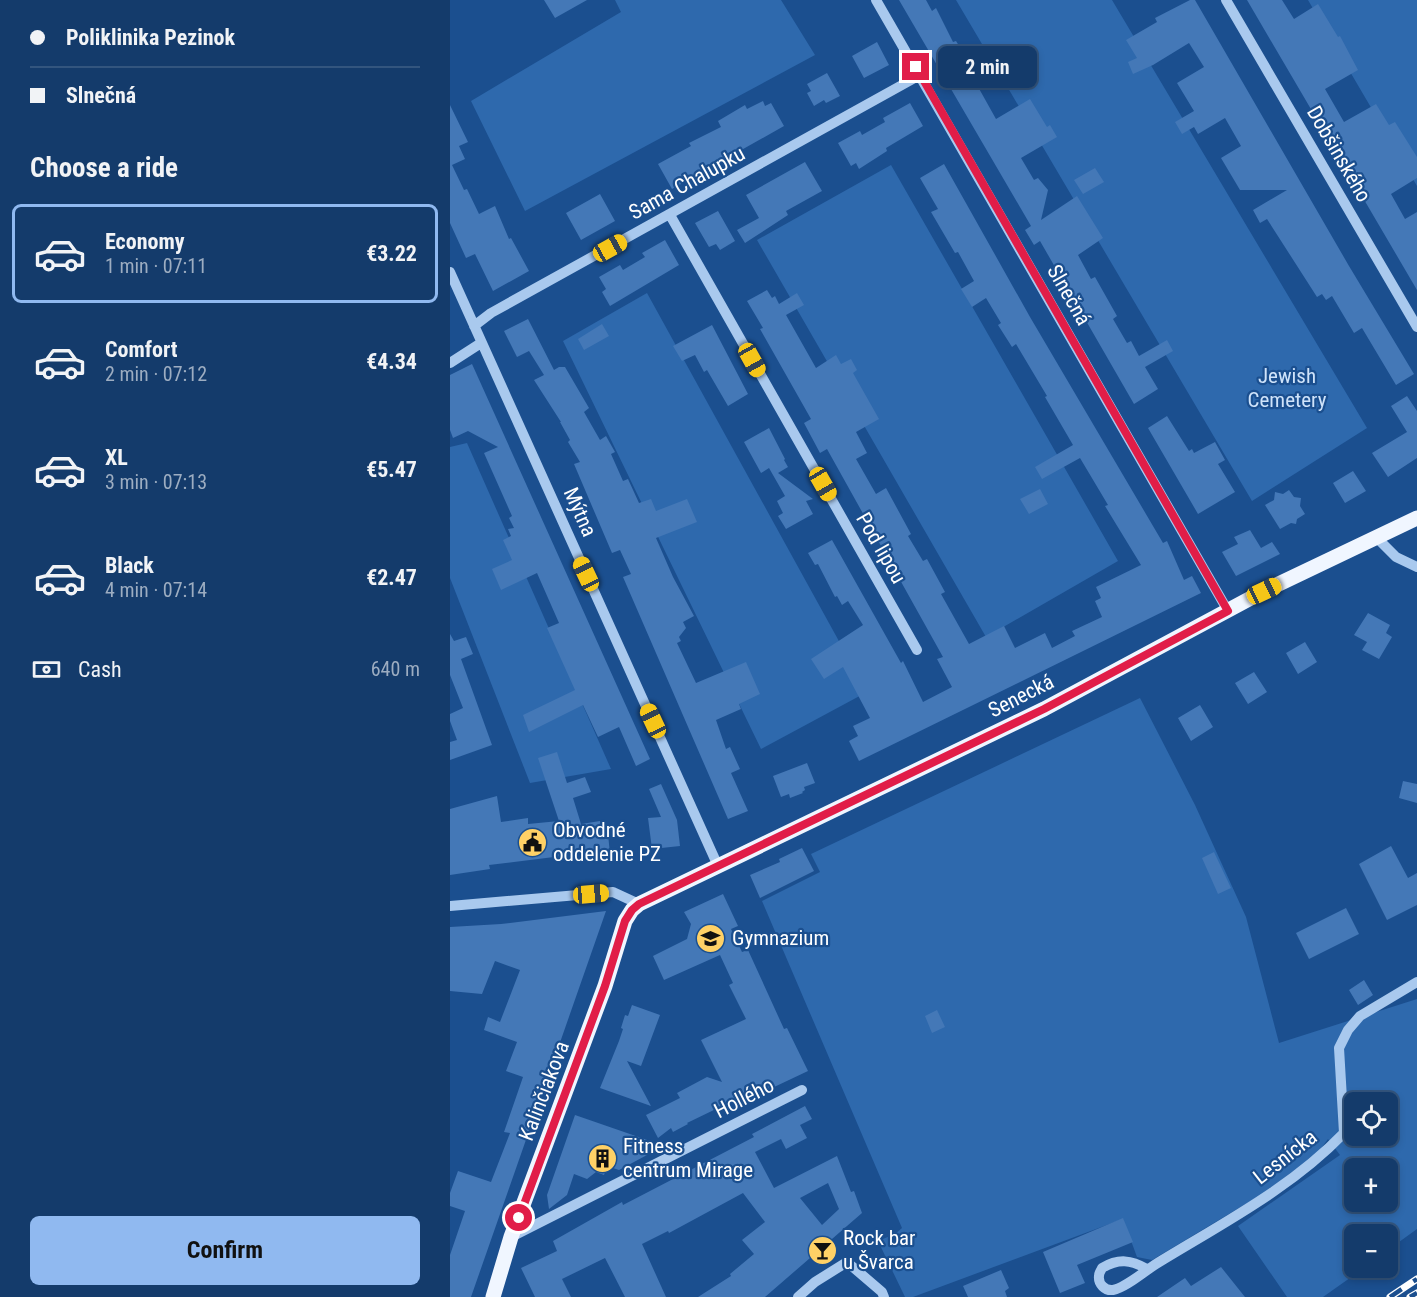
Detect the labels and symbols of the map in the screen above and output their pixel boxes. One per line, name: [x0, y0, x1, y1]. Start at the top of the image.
callout: 2 min: [937, 46, 1036, 88]
route end: [902, 53, 929, 80]
street label: Dobšinského: [1302, 102, 1376, 206]
street label: Sama Chalupku: [625, 141, 749, 225]
car: [590, 231, 630, 265]
street label: Slnečná: [1042, 261, 1096, 329]
car: [735, 340, 769, 380]
park label: Jewish Cemetery: [1248, 364, 1327, 412]
car: [806, 464, 840, 504]
street label: Mýtna: [559, 484, 601, 540]
street label: Pod lipou: [851, 508, 911, 588]
car: [570, 554, 602, 594]
car: [1244, 575, 1284, 607]
street label: Senecká: [984, 669, 1058, 723]
car: [637, 701, 669, 741]
place label: Obvodné oddelenie PZ: [553, 818, 661, 866]
public building icon: Obvodné oddelenie PZ: [516, 826, 548, 858]
car: [572, 883, 610, 905]
school or university icon: Gymnazium: [695, 922, 727, 954]
place label: Gymnazium: [732, 926, 829, 950]
street label: Kalinčiakova: [514, 1038, 574, 1144]
street label: Hollého: [710, 1073, 778, 1123]
street label: Lesnícka: [1249, 1125, 1321, 1189]
place label: Fitness centrum Mirage: [623, 1134, 753, 1182]
building icon: Fitness centrum Mirage: [586, 1142, 618, 1174]
route start: [505, 1204, 532, 1231]
place label: Rock bar u Švarca: [843, 1226, 916, 1274]
bar icon: Rock bar u Švarca: [806, 1234, 838, 1266]

